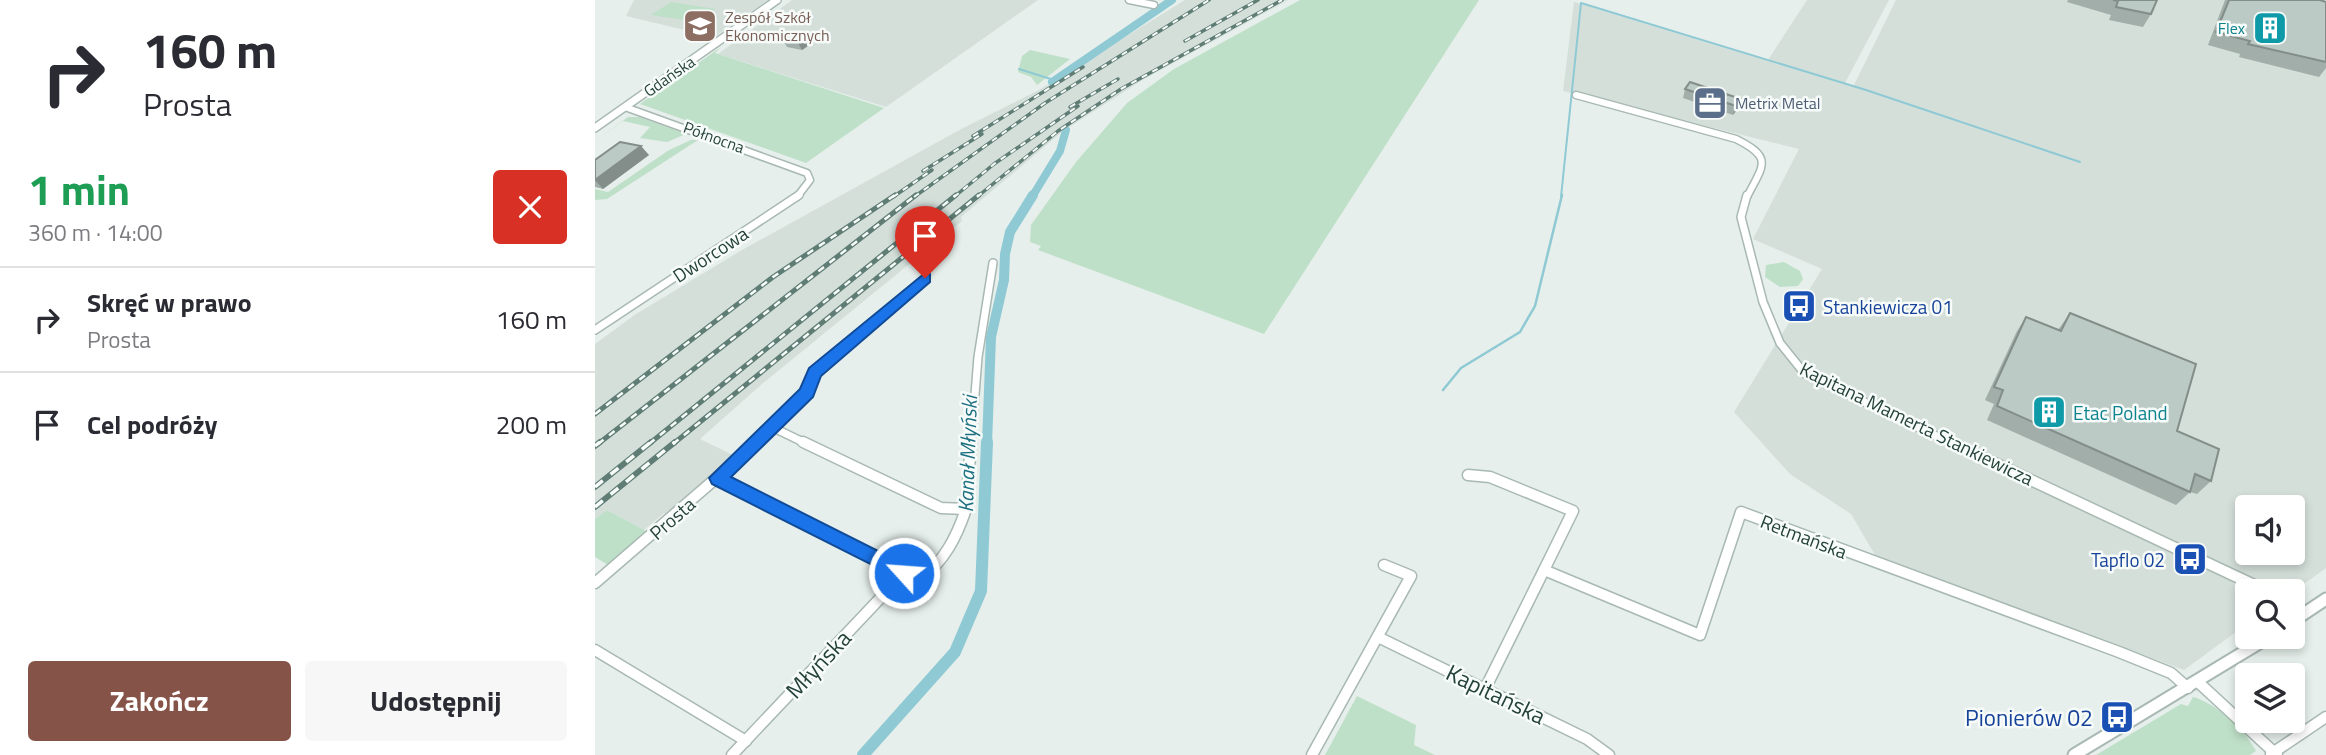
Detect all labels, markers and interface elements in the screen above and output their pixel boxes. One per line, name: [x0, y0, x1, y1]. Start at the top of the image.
place label: Zespół Szkół Ekonomicznych: [725, 5, 830, 47]
school or university icon: Zespół Szkół Ekonomicznych: [681, 7, 719, 45]
building icon: Flex: [2251, 9, 2289, 47]
text: 160 m: [143, 12, 277, 87]
place label: Flex: [2218, 16, 2245, 40]
icon: right: [28, 28, 119, 119]
street label: Gdańska: [638, 50, 700, 102]
text: Prosta: [143, 80, 232, 128]
office icon: Metrix Metal: [1691, 84, 1729, 122]
place label: Metrix Metal: [1735, 91, 1821, 115]
street label: Północna: [680, 115, 748, 159]
text: 1 min: [28, 157, 130, 221]
button: close: [493, 170, 567, 244]
pin: [895, 206, 955, 278]
text: 360 m · 14:00: [28, 215, 163, 250]
icon: arrive: [906, 217, 944, 255]
street label: Dworcowa: [666, 218, 754, 289]
text: Skręć w prawo: [87, 283, 252, 322]
bus stop icon: Stankiewicza 01: [1780, 287, 1818, 325]
place label: Stankiewicza 01: [1823, 292, 1953, 321]
text: 160 m: [496, 300, 567, 339]
icon: right: [28, 301, 66, 339]
text: Prosta: [87, 322, 151, 357]
street label: Kapitana Mamerta Stankiewicza: [1795, 354, 2039, 493]
water label: Kanał Młyński: [949, 392, 985, 513]
building icon: Etac Poland: [2030, 393, 2068, 431]
place label: Etac Poland: [2073, 398, 2167, 427]
text: Cel podróży: [87, 405, 217, 444]
text: 200 m: [496, 405, 567, 444]
icon: arrive: [28, 406, 66, 444]
street label: Prosta: [643, 489, 702, 546]
map controls: [2235, 495, 2305, 733]
button: sound: [2235, 495, 2305, 565]
street label: Retmańska: [1756, 506, 1852, 566]
position arrow: [867, 536, 941, 610]
bus stop icon: Tapflo 02: [2171, 540, 2209, 578]
place label: Tapflo 02: [2091, 545, 2165, 574]
button: search: [2235, 579, 2305, 649]
street label: Młyńska: [777, 621, 859, 706]
street label: Kapitańska: [1440, 655, 1552, 733]
button: Zakończ: [28, 661, 291, 741]
button: Udostępnij: [305, 661, 567, 741]
button: layers: [2235, 663, 2305, 733]
bus stop icon: Pionierów 02: [2098, 698, 2136, 736]
place label: Pionierów 02: [1965, 700, 2093, 735]

